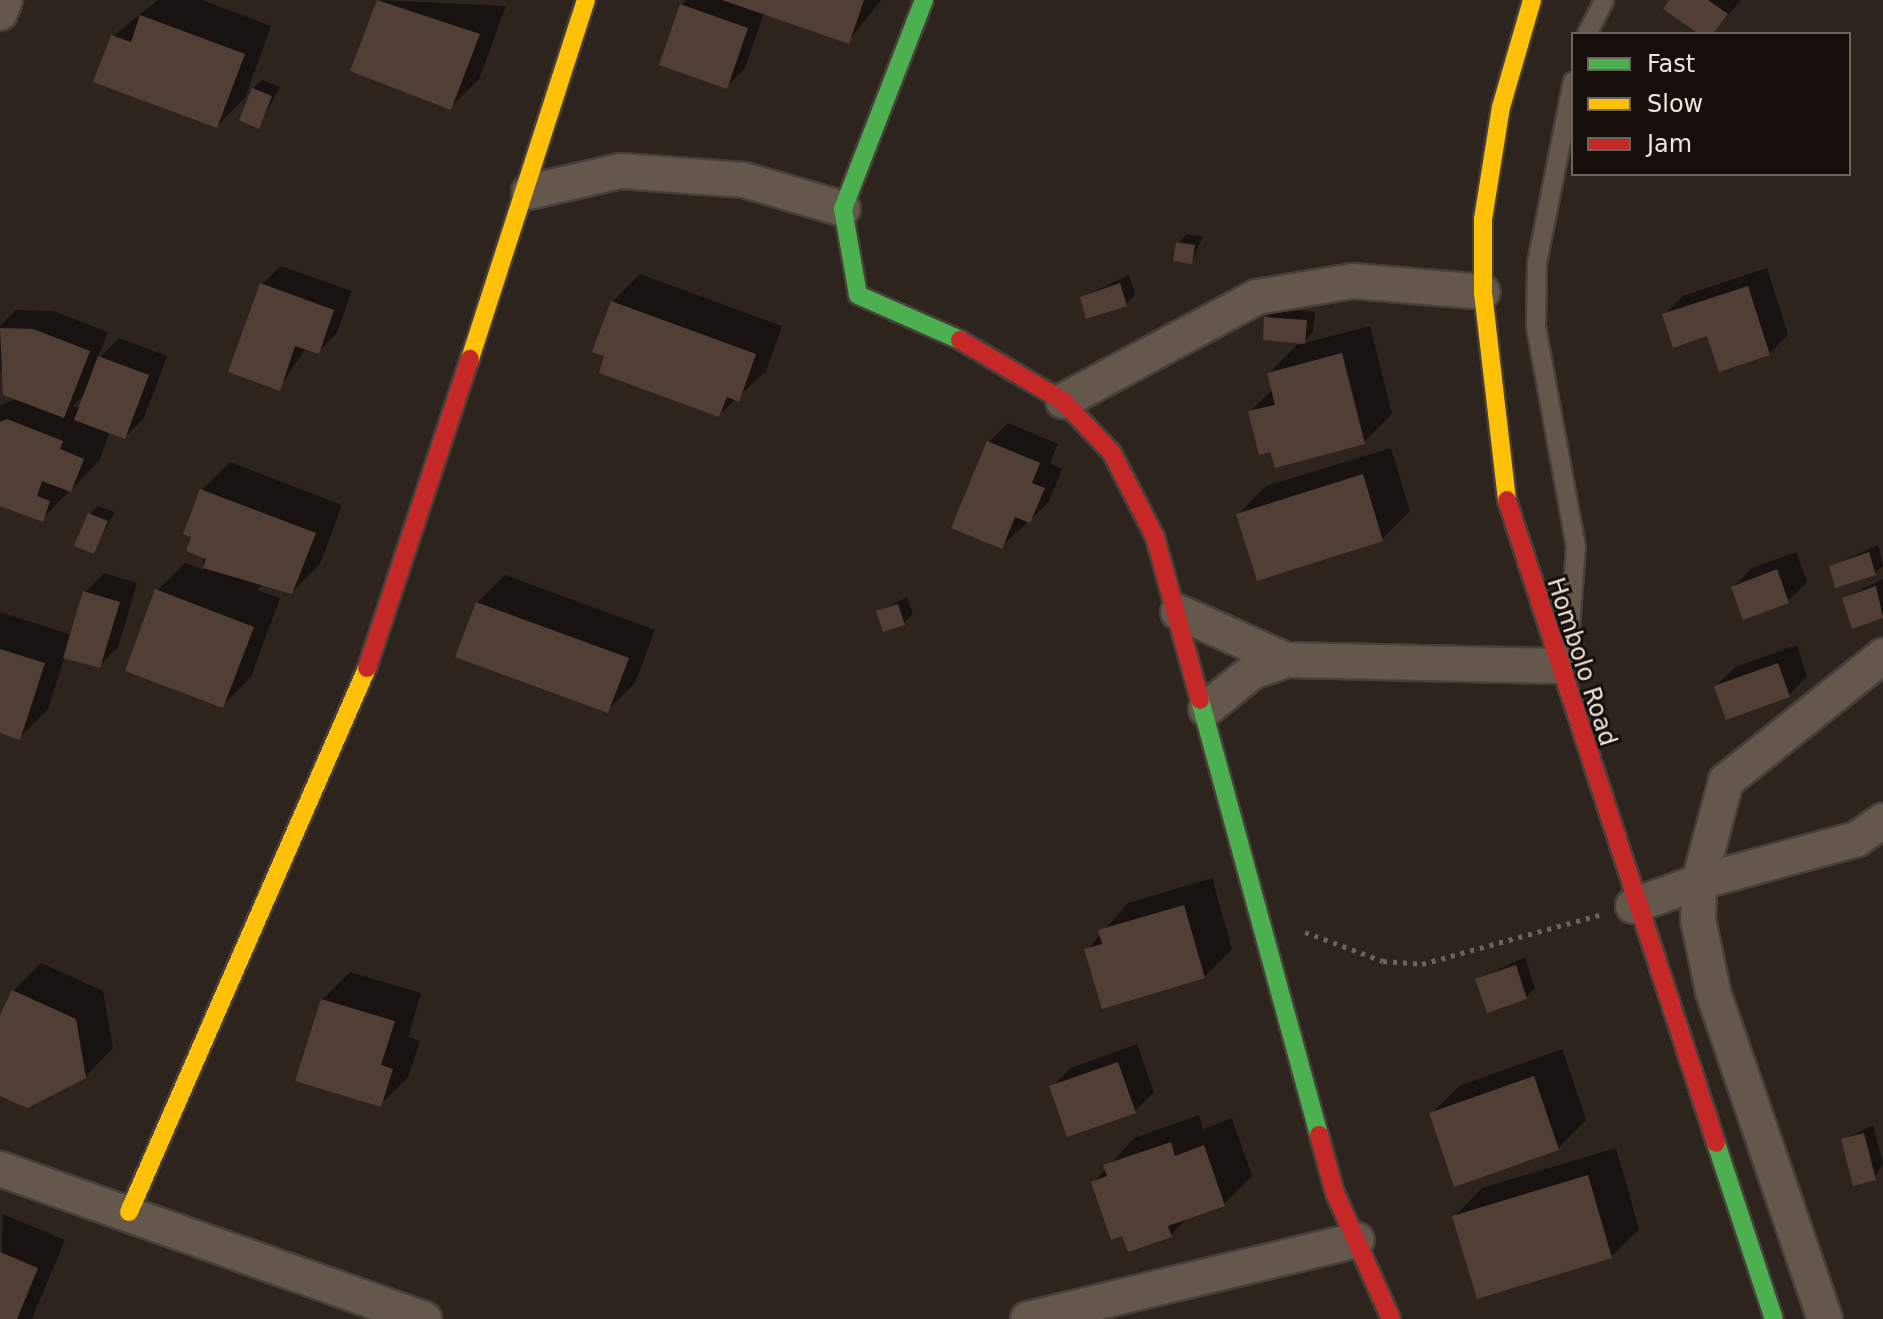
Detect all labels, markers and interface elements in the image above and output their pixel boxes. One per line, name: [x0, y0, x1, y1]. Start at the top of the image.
legend: [1571, 32, 1851, 176]
text: Fast: [1647, 50, 1695, 78]
text: Slow: [1647, 90, 1703, 118]
text: Jam: [1647, 130, 1692, 158]
street label: Hombolo Road: [1540, 574, 1622, 750]

